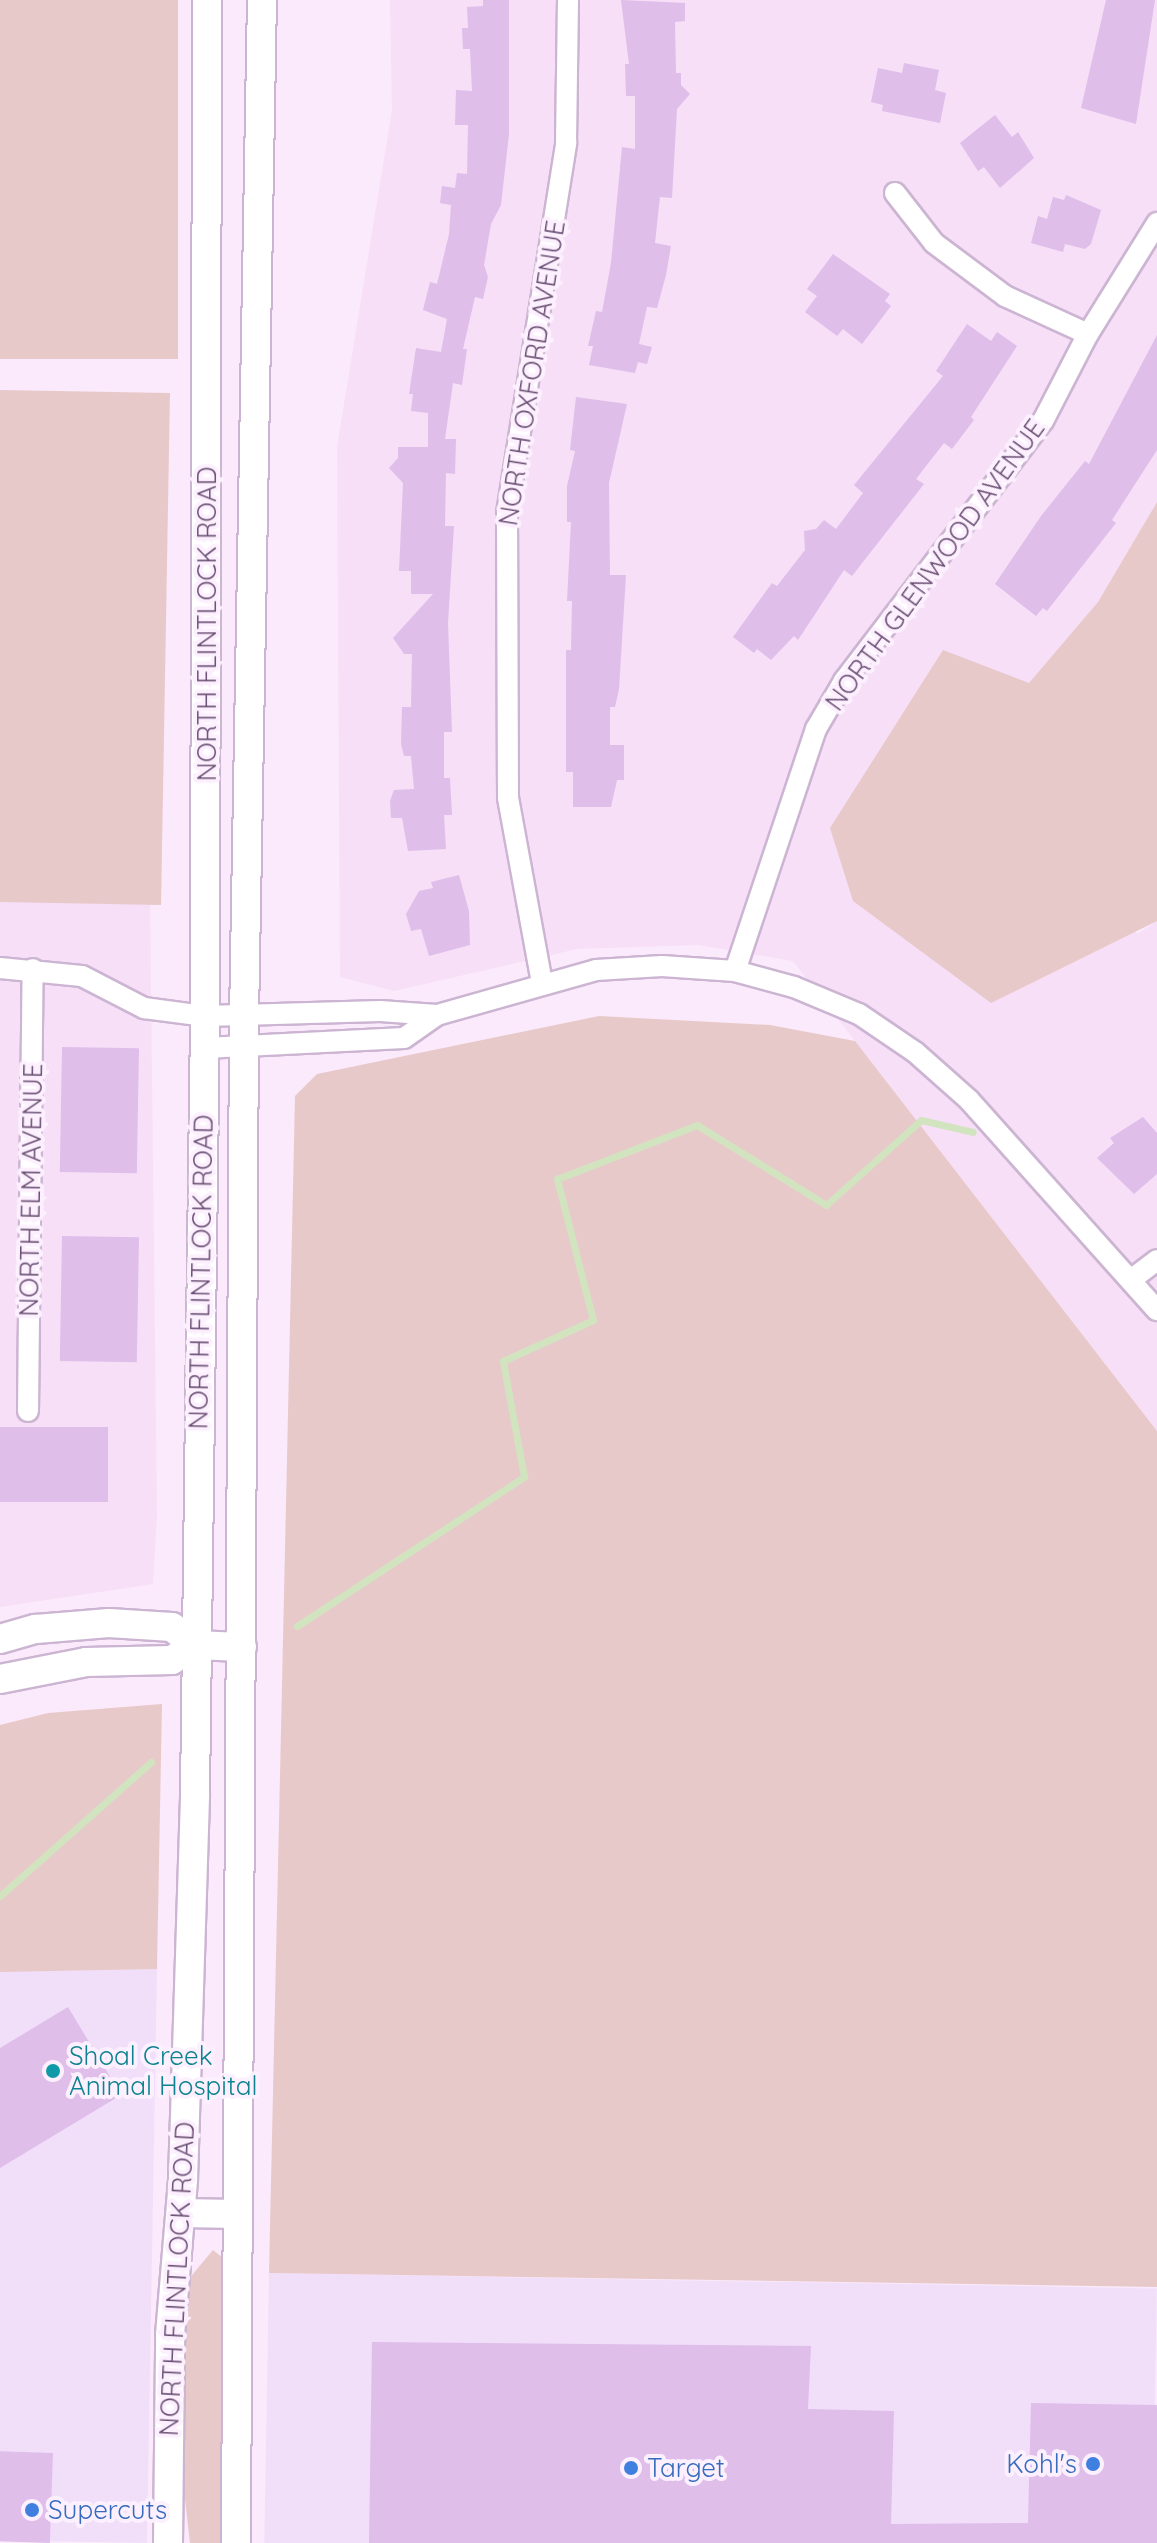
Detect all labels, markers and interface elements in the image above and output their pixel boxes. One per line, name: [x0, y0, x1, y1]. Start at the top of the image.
street label: NORTH OXFORD AVENUE: [492, 218, 572, 528]
street label: NORTH GLENWOOD AVENUE: [819, 413, 1051, 717]
street label: NORTH FLINTLOCK ROAD: [191, 467, 223, 781]
street label: NORTH ELM AVENUE: [13, 1063, 49, 1317]
street label: NORTH FLINTLOCK ROAD: [183, 1114, 219, 1430]
place label: Shoal Creek Animal Hospital: [69, 2040, 257, 2102]
marker: Shoal Creek Animal Hospital: [44, 2062, 62, 2080]
street label: NORTH FLINTLOCK ROAD: [153, 2121, 201, 2437]
place label: Kohl's: [1006, 2448, 1077, 2480]
place label: Target: [647, 2452, 725, 2484]
marker: Kohl's: [1084, 2455, 1102, 2473]
marker: Target: [622, 2459, 640, 2477]
place label: Supercuts: [48, 2494, 167, 2526]
marker: Supercuts: [23, 2501, 41, 2519]

